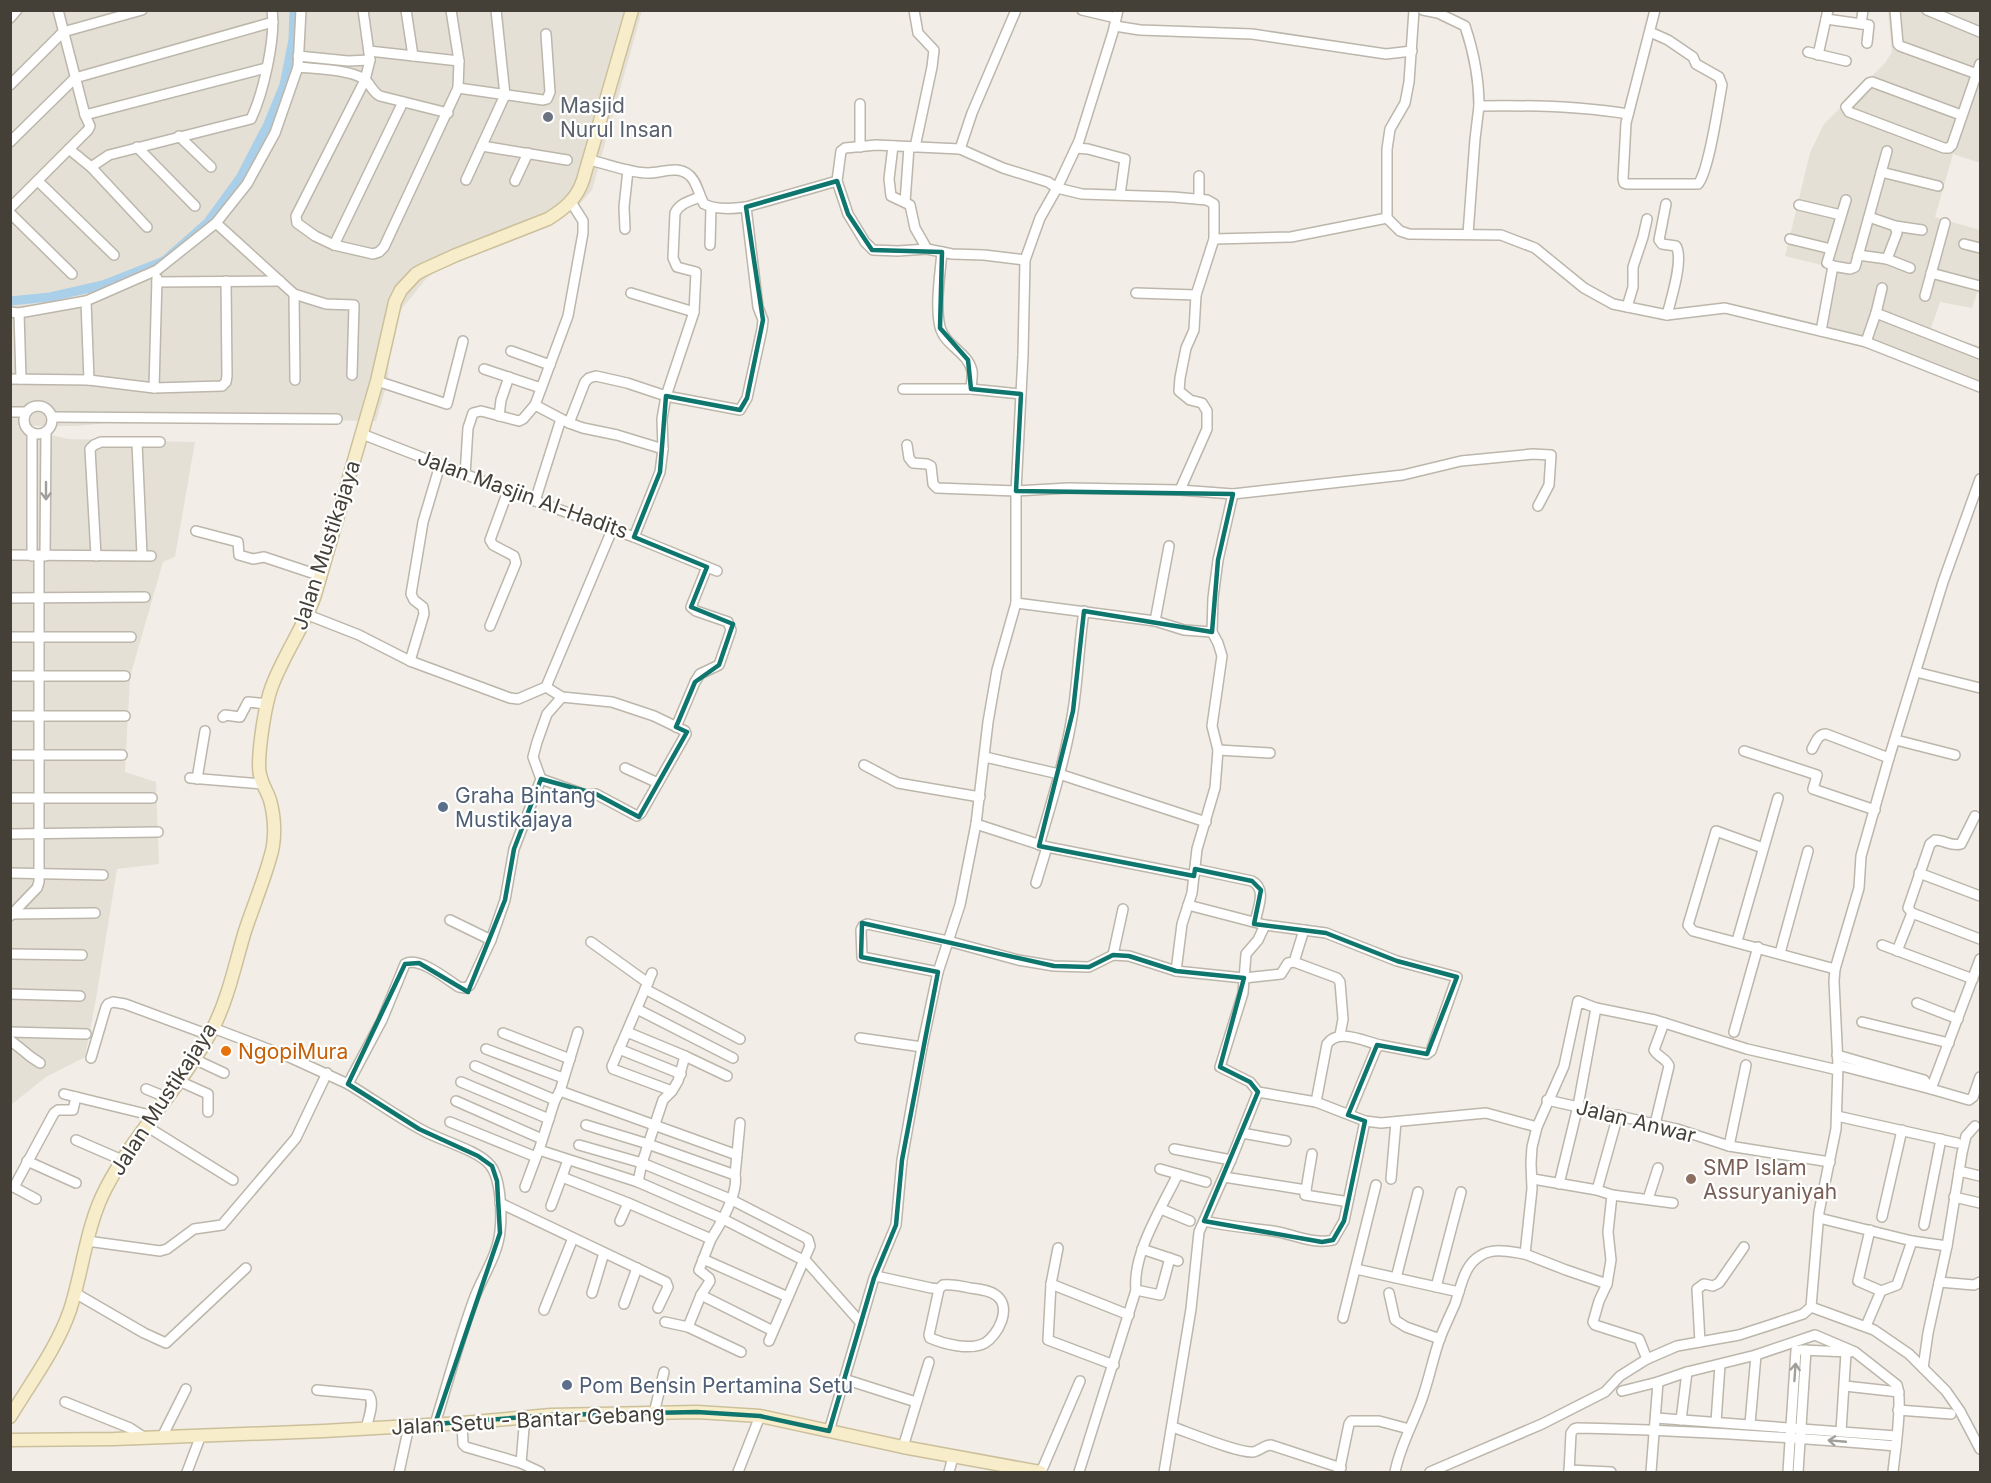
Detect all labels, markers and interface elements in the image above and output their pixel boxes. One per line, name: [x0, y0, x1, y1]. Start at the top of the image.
place label: Masjid Nurul Insan: [560, 93, 673, 142]
marker: Masjid Nurul Insan: [541, 110, 555, 124]
street label: Jalan Masjin Al-Hadits: [415, 444, 631, 544]
street label: Jalan Mustikajaya: [287, 457, 365, 633]
one-way arrow: [40, 480, 52, 500]
place label: Graha Bintang Mustikajaya: [455, 783, 596, 832]
marker: Graha Bintang Mustikajaya: [436, 800, 450, 814]
street label: Jalan Mustikajaya: [104, 1018, 222, 1180]
place label: NgopiMura: [238, 1039, 348, 1064]
marker: NgopiMura: [219, 1044, 233, 1058]
street label: Jalan Anwar: [1573, 1094, 1699, 1148]
place label: SMP Islam Assuryaniyah: [1703, 1155, 1837, 1204]
marker: SMP Islam Assuryaniyah: [1684, 1172, 1698, 1186]
one-way arrow: [1789, 1363, 1800, 1383]
place label: Pom Bensin Pertamina Setu: [579, 1373, 853, 1398]
marker: Pom Bensin Pertamina Setu: [560, 1378, 574, 1392]
street label: Jalan Setu - Bantar Gebang: [391, 1400, 665, 1440]
one-way arrow: [1828, 1436, 1848, 1447]

